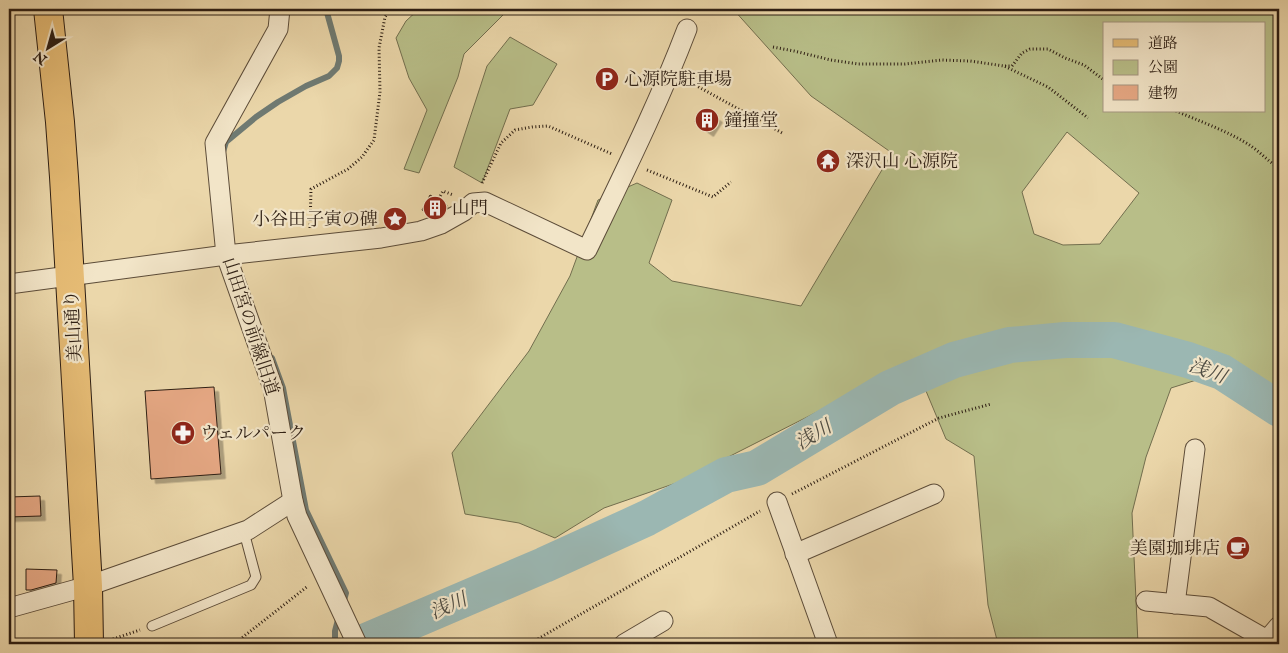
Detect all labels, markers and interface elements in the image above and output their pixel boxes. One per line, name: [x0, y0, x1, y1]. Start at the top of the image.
north arrow: [22, 22, 72, 72]
legend: [1103, 22, 1266, 112]
text: 道路: [1148, 34, 1178, 53]
text: N: [31, 47, 52, 69]
text: 公園: [1148, 58, 1178, 77]
parking icon: 心源院駐車場: [594, 66, 620, 92]
place label: 心源院駐車場: [624, 69, 732, 92]
text: 建物: [1148, 84, 1178, 103]
building icon: 鐘撞堂: [694, 107, 720, 133]
place label: 鐘撞堂: [724, 110, 778, 133]
temple icon: 深沢山 心源院: [815, 148, 841, 174]
place label: 深沢山 心源院: [846, 151, 958, 174]
building icon: 山門: [422, 195, 448, 221]
place label: 山門: [452, 198, 488, 221]
place icon: 小谷田子寅の碑: [382, 206, 408, 232]
place label: 小谷田子寅の碑: [252, 209, 378, 232]
street label: 山田宮の前線旧道: [216, 254, 283, 398]
street label: 美山通り: [61, 289, 88, 362]
water label: 浅川: [1185, 354, 1231, 391]
water label: 浅川: [792, 415, 838, 456]
pharmacy icon: ウェルパーク: [170, 420, 196, 446]
place label: ウェルパーク: [200, 423, 306, 446]
cafe icon: 美園珈琲店: [1225, 535, 1251, 561]
place label: 美園珈琲店: [1130, 538, 1220, 561]
water label: 浅川: [427, 587, 473, 626]

